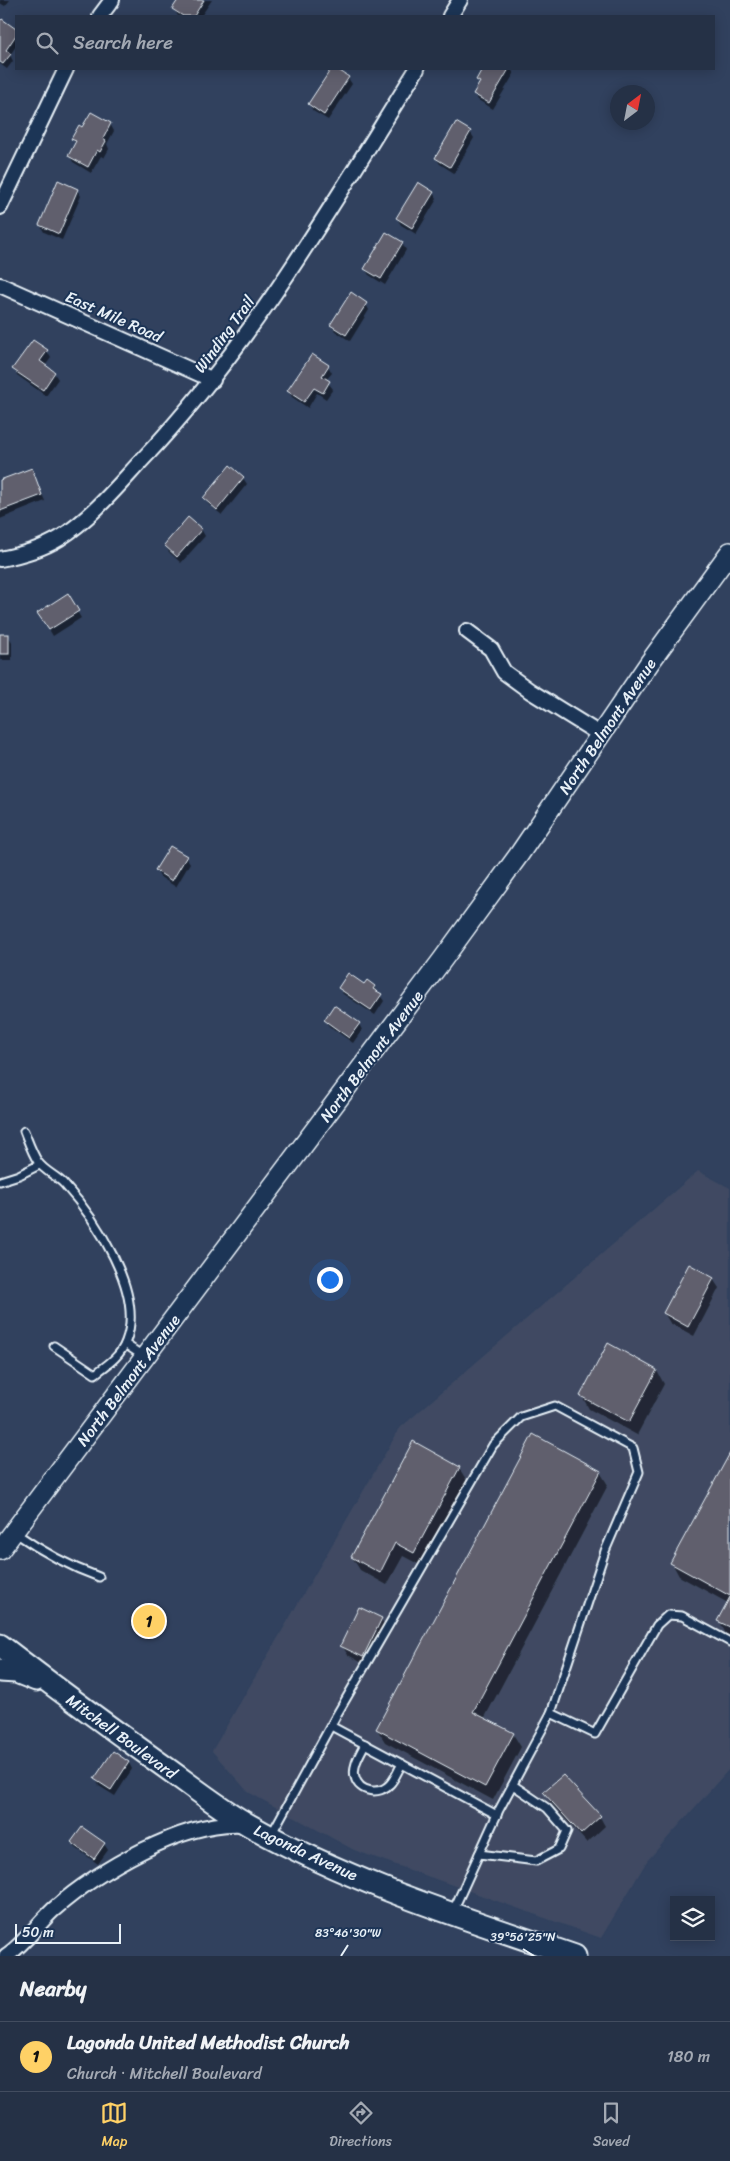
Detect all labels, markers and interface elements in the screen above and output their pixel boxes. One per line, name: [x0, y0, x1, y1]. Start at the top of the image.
search box: [15, 15, 715, 70]
text: Search here: [73, 26, 173, 59]
icon: search: [33, 29, 61, 57]
north arrow: [610, 85, 655, 130]
street label: East Mile Road: [61, 282, 168, 351]
street label: Winding Trail: [186, 289, 263, 379]
street label: North Belmont Avenue: [551, 652, 664, 801]
street label: North Belmont Avenue: [312, 984, 431, 1129]
your location: [317, 1267, 343, 1293]
street label: North Belmont Avenue: [69, 1308, 188, 1453]
pin: 1: [133, 1602, 165, 1640]
street label: Mitchell Boulevard: [60, 1686, 185, 1788]
street label: Lagonda Avenue: [249, 1816, 363, 1889]
map controls: [670, 1896, 715, 1941]
button: layers: [670, 1896, 715, 1941]
text: 50 m: [22, 1920, 54, 1945]
scale bar: [15, 1921, 121, 1944]
text: 83°46'30"W: [315, 1922, 382, 1944]
text: 39°56'25"N: [490, 1926, 556, 1948]
text: Nearby: [20, 1970, 86, 2008]
text: Lagonda United Methodist Church: [67, 2026, 349, 2059]
text: 1: [33, 2042, 39, 2071]
text: 180 m: [667, 2042, 710, 2071]
text: Church · Mitchell Boulevard: [67, 2059, 262, 2088]
tab: Map: [100, 2099, 128, 2154]
tab: Directions: [329, 2099, 392, 2154]
tab: Saved: [593, 2099, 630, 2154]

